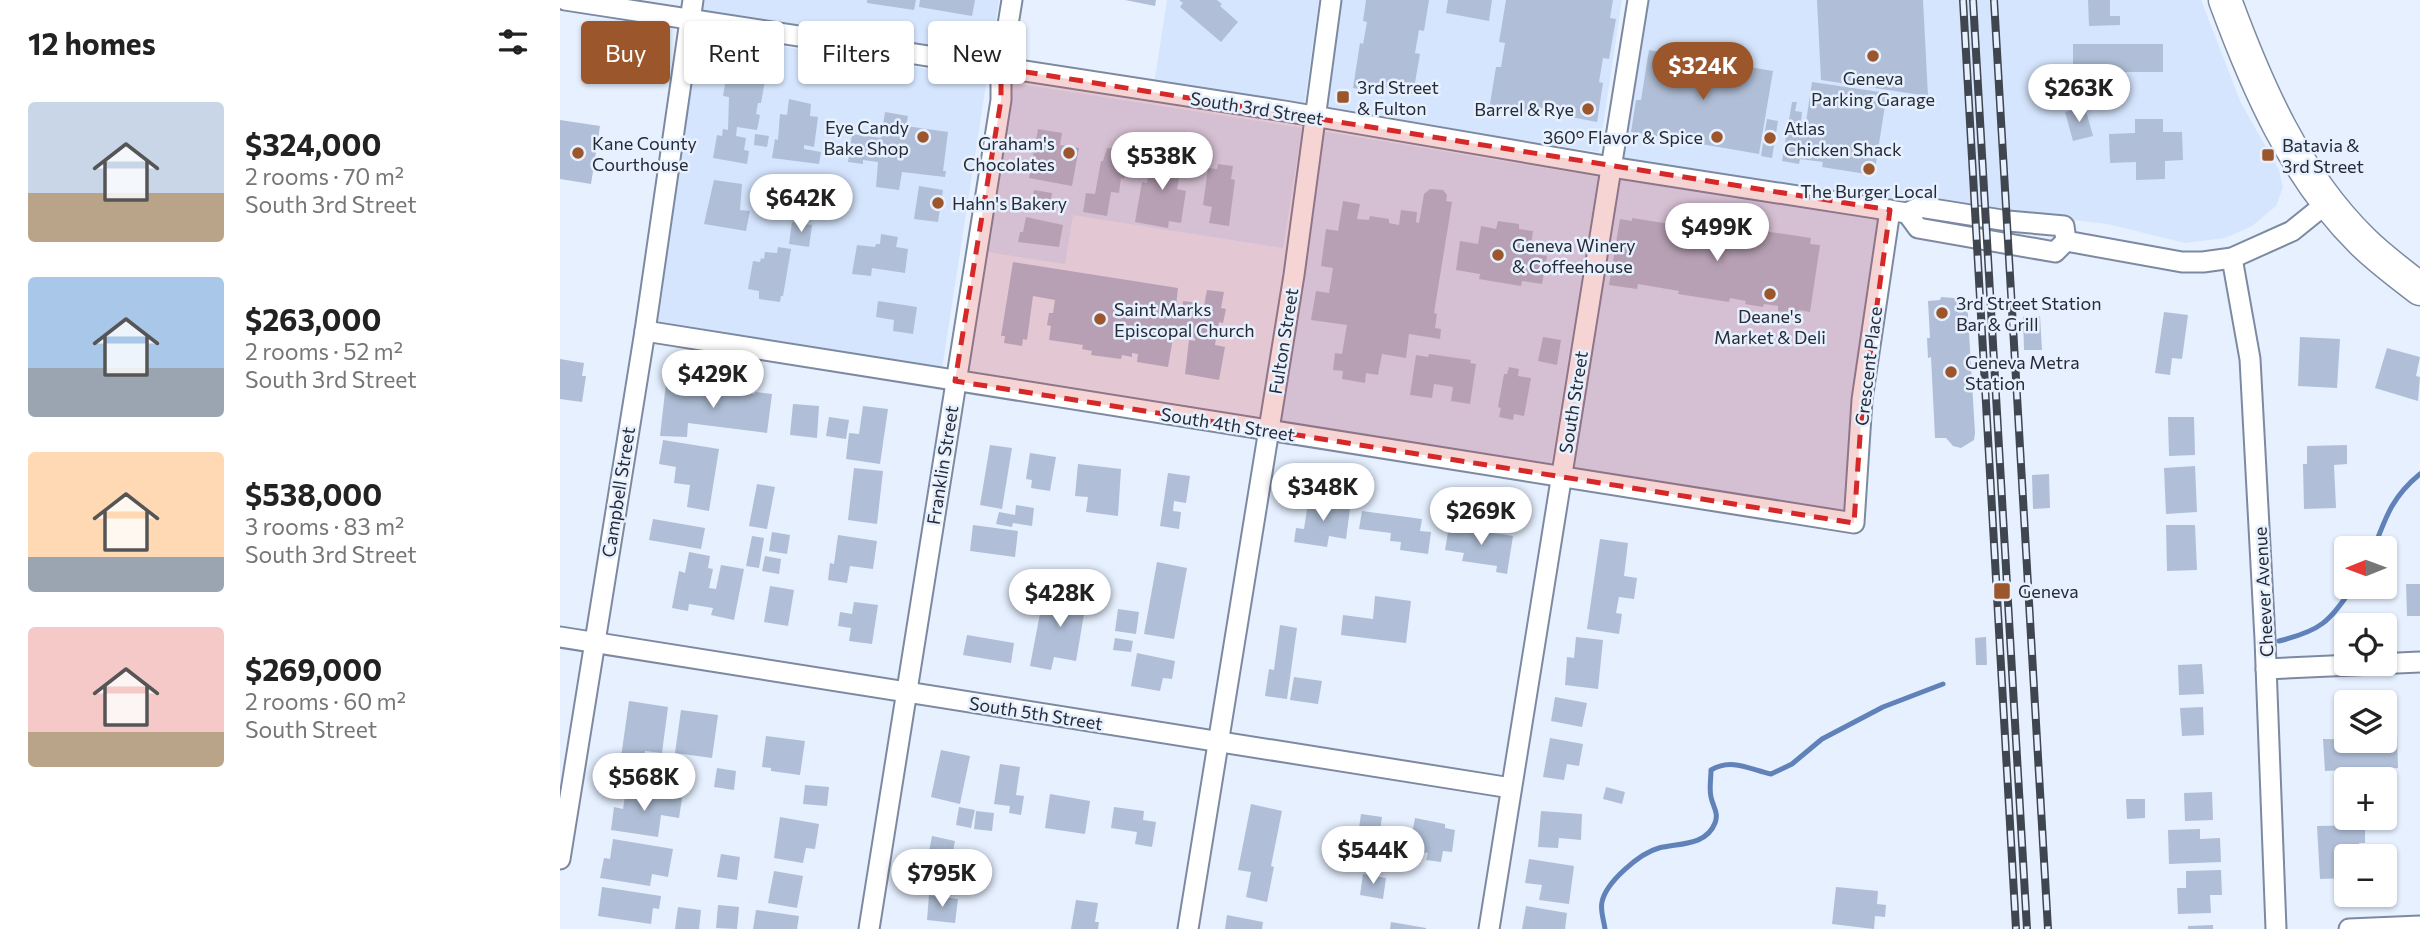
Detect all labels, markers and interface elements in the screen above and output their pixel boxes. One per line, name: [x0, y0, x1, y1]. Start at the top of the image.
chip: Buy: [581, 21, 670, 84]
chip: Rent: [684, 21, 784, 84]
chip: Filters: [798, 21, 914, 84]
chip: New: [928, 21, 1026, 84]
icon: filters: [494, 23, 532, 61]
text: 12 homes: [28, 24, 156, 61]
pin: $324K: [1654, 42, 1752, 102]
marker: Geneva Parking Garage: [1865, 48, 1881, 64]
text: $324K: [1668, 51, 1738, 79]
pin: $263K: [2030, 64, 2128, 124]
place label: Geneva Parking Garage: [1811, 67, 1935, 110]
text: $263K: [2044, 73, 2114, 101]
place label: 3rd Street & Fulton: [1357, 76, 1439, 119]
street label: South 3rd Street: [1189, 87, 1325, 129]
marker: 3rd Street & Fulton: [1335, 89, 1351, 105]
place label: Barrel & Rye: [1474, 98, 1574, 120]
marker: Barrel & Rye: [1580, 101, 1596, 117]
place label: Eye Candy Bake Shop: [823, 116, 909, 159]
place label: Atlas Chicken Shack: [1784, 117, 1902, 160]
text: $324,000: [245, 125, 381, 162]
place label: 360° Flavor & Spice: [1543, 126, 1703, 148]
marker: Eye Candy Bake Shop: [915, 129, 931, 145]
marker: 360° Flavor & Spice: [1709, 129, 1725, 145]
icon: home: [84, 130, 168, 214]
marker: Atlas Chicken Shack: [1762, 130, 1778, 146]
place label: Kane County Courthouse: [592, 132, 697, 175]
place label: Graham's Chocolates: [963, 132, 1055, 175]
pin: $538K: [1113, 132, 1211, 192]
place label: Batavia & 3rd Street: [2282, 134, 2364, 177]
text: $538K: [1127, 141, 1197, 169]
marker: Kane County Courthouse: [570, 145, 586, 161]
marker: Graham's Chocolates: [1061, 145, 1077, 161]
marker: Batavia & 3rd Street: [2260, 147, 2276, 163]
marker: The Burger Local: [1861, 161, 1877, 177]
text: 2 rooms · 70 m²: [245, 162, 404, 190]
pin: $642K: [752, 174, 850, 234]
place label: The Burger Local: [1800, 180, 1938, 202]
text: $642K: [766, 183, 836, 211]
text: South 3rd Street: [245, 190, 417, 218]
place label: Hahn's Bakery: [952, 192, 1067, 214]
marker: Hahn's Bakery: [930, 195, 946, 211]
pin: $499K: [1668, 204, 1766, 263]
text: $499K: [1681, 212, 1753, 240]
place label: Geneva Winery & Coffeehouse: [1512, 234, 1636, 277]
marker: Geneva Winery & Coffeehouse: [1490, 247, 1506, 263]
street label: Fulton Street: [1264, 286, 1302, 396]
marker: Deane's Market & Deli: [1762, 286, 1778, 302]
place label: 3rd Street Station Bar & Grill: [1956, 292, 2102, 335]
place label: Saint Marks Episcopal Church: [1114, 298, 1255, 341]
text: $263,000: [245, 300, 381, 337]
icon: home: [84, 305, 168, 389]
place label: Deane's Market & Deli: [1714, 305, 1826, 348]
street label: Crescent Place: [1850, 305, 1886, 427]
marker: 3rd Street Station Bar & Grill: [1934, 305, 1950, 321]
marker: Saint Marks Episcopal Church: [1092, 311, 1108, 327]
text: 2 rooms · 52 m²: [245, 337, 403, 365]
street label: South Street: [1554, 349, 1592, 455]
pin: $429K: [664, 350, 762, 410]
place label: Geneva Metra Station: [1965, 351, 2080, 394]
text: $429K: [678, 359, 748, 387]
marker: Geneva Metra Station: [1943, 364, 1959, 380]
text: South 3rd Street: [245, 365, 417, 393]
street label: South 4th Street: [1159, 403, 1297, 445]
street label: Franklin Street: [922, 404, 962, 526]
street label: Campbell Street: [597, 425, 639, 559]
pin: $348K: [1274, 463, 1372, 523]
text: $348K: [1287, 472, 1359, 500]
text: $538,000: [245, 475, 382, 512]
icon: home: [84, 480, 168, 564]
pin: $269K: [1432, 488, 1530, 547]
text: $269K: [1446, 496, 1516, 524]
text: 3 rooms · 83 m²: [245, 512, 404, 540]
street label: Cheever Avenue: [2249, 526, 2277, 658]
north arrow: [2334, 536, 2398, 598]
map controls: [2334, 536, 2397, 907]
text: South 3rd Street: [245, 540, 417, 568]
pin: $428K: [1011, 570, 1109, 629]
text: $428K: [1025, 578, 1095, 606]
place label: Geneva: [2018, 580, 2079, 602]
marker: Geneva: [1992, 581, 2012, 601]
button: locate: [2334, 613, 2397, 676]
text: $269,000: [245, 650, 382, 687]
icon: home: [84, 655, 168, 739]
text: 2 rooms · 60 m²: [245, 687, 406, 715]
button: layers: [2334, 690, 2397, 753]
street label: South 5th Street: [968, 692, 1104, 734]
text: South Street: [245, 715, 377, 743]
pin: $568K: [595, 754, 693, 813]
text: $568K: [608, 762, 680, 790]
button: +: [2334, 767, 2397, 830]
pin: $544K: [1324, 826, 1422, 886]
text: $544K: [1338, 835, 1408, 863]
button: −: [2334, 844, 2397, 907]
pin: $795K: [893, 850, 991, 909]
text: $795K: [907, 858, 977, 886]

